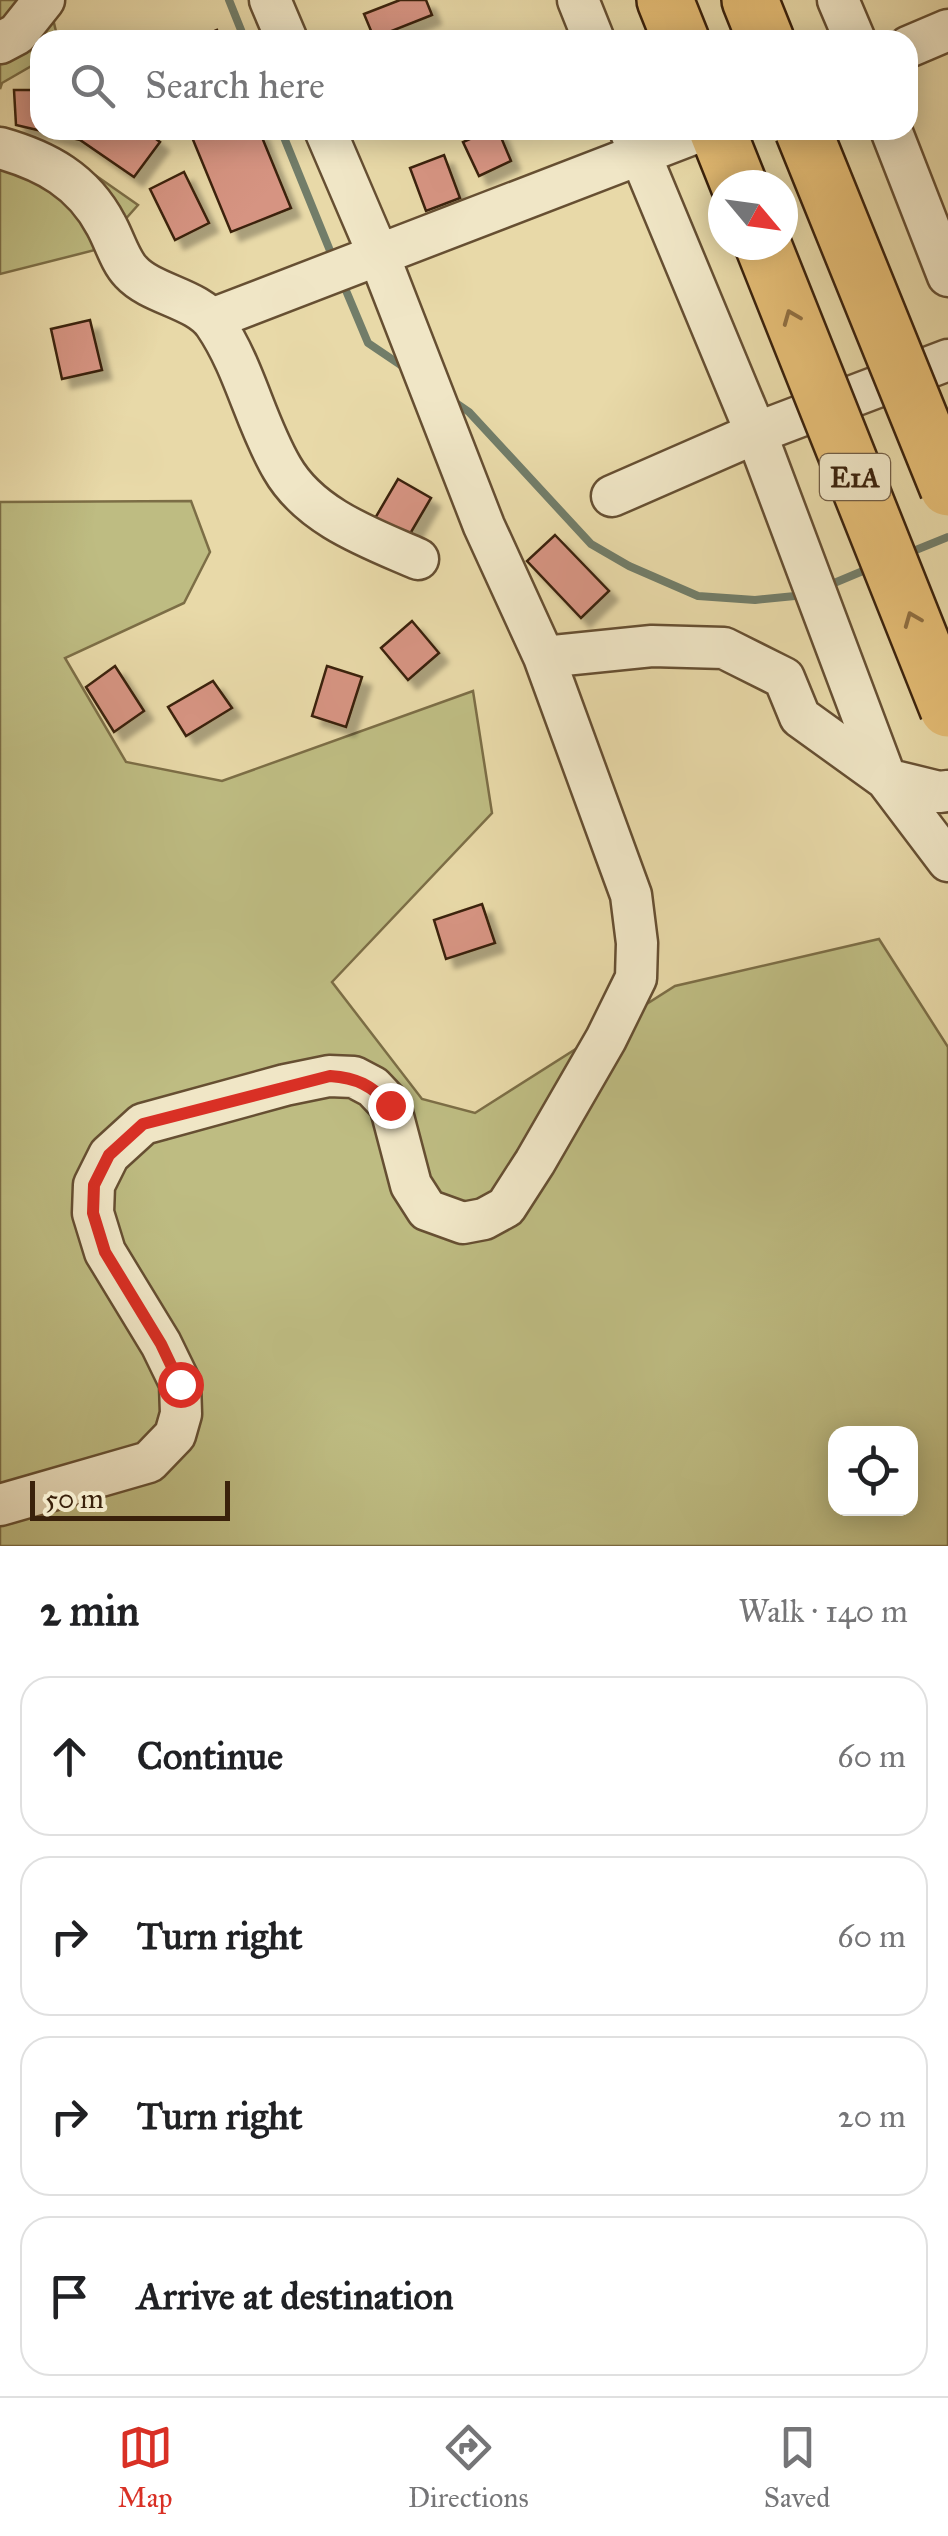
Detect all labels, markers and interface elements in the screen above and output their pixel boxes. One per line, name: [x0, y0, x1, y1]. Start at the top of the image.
search box: [30, 30, 918, 140]
icon: search: [65, 58, 120, 113]
text: Search here: [145, 62, 325, 108]
north arrow: [708, 170, 798, 260]
one-way arrow: [783, 309, 803, 327]
road number: E1A: [820, 454, 890, 500]
one-way arrow: [903, 611, 923, 629]
route end: [368, 1083, 414, 1129]
route start: [158, 1362, 204, 1408]
map controls: [828, 1426, 918, 1516]
button: locate: [828, 1426, 918, 1516]
scale bar: [30, 1476, 230, 1520]
text: 50 m: [45, 1481, 104, 1516]
text: 2 min: [40, 1585, 139, 1637]
text: Walk · 140 m: [738, 1592, 908, 1631]
icon: ahead: [42, 1729, 97, 1784]
text: Continue: [137, 1733, 283, 1779]
text: 60 m: [837, 1737, 906, 1776]
icon: right: [42, 1909, 97, 1964]
text: Turn right: [137, 1913, 303, 1959]
text: 60 m: [837, 1917, 906, 1956]
icon: right: [42, 2089, 97, 2144]
text: Turn right: [137, 2093, 303, 2139]
text: 20 m: [838, 2097, 906, 2136]
icon: arrive: [42, 2269, 97, 2324]
text: Arrive at destination: [137, 2273, 454, 2319]
tab: Map: [118, 2420, 173, 2515]
tab: Directions: [408, 2420, 529, 2515]
tab: Saved: [764, 2420, 830, 2515]

